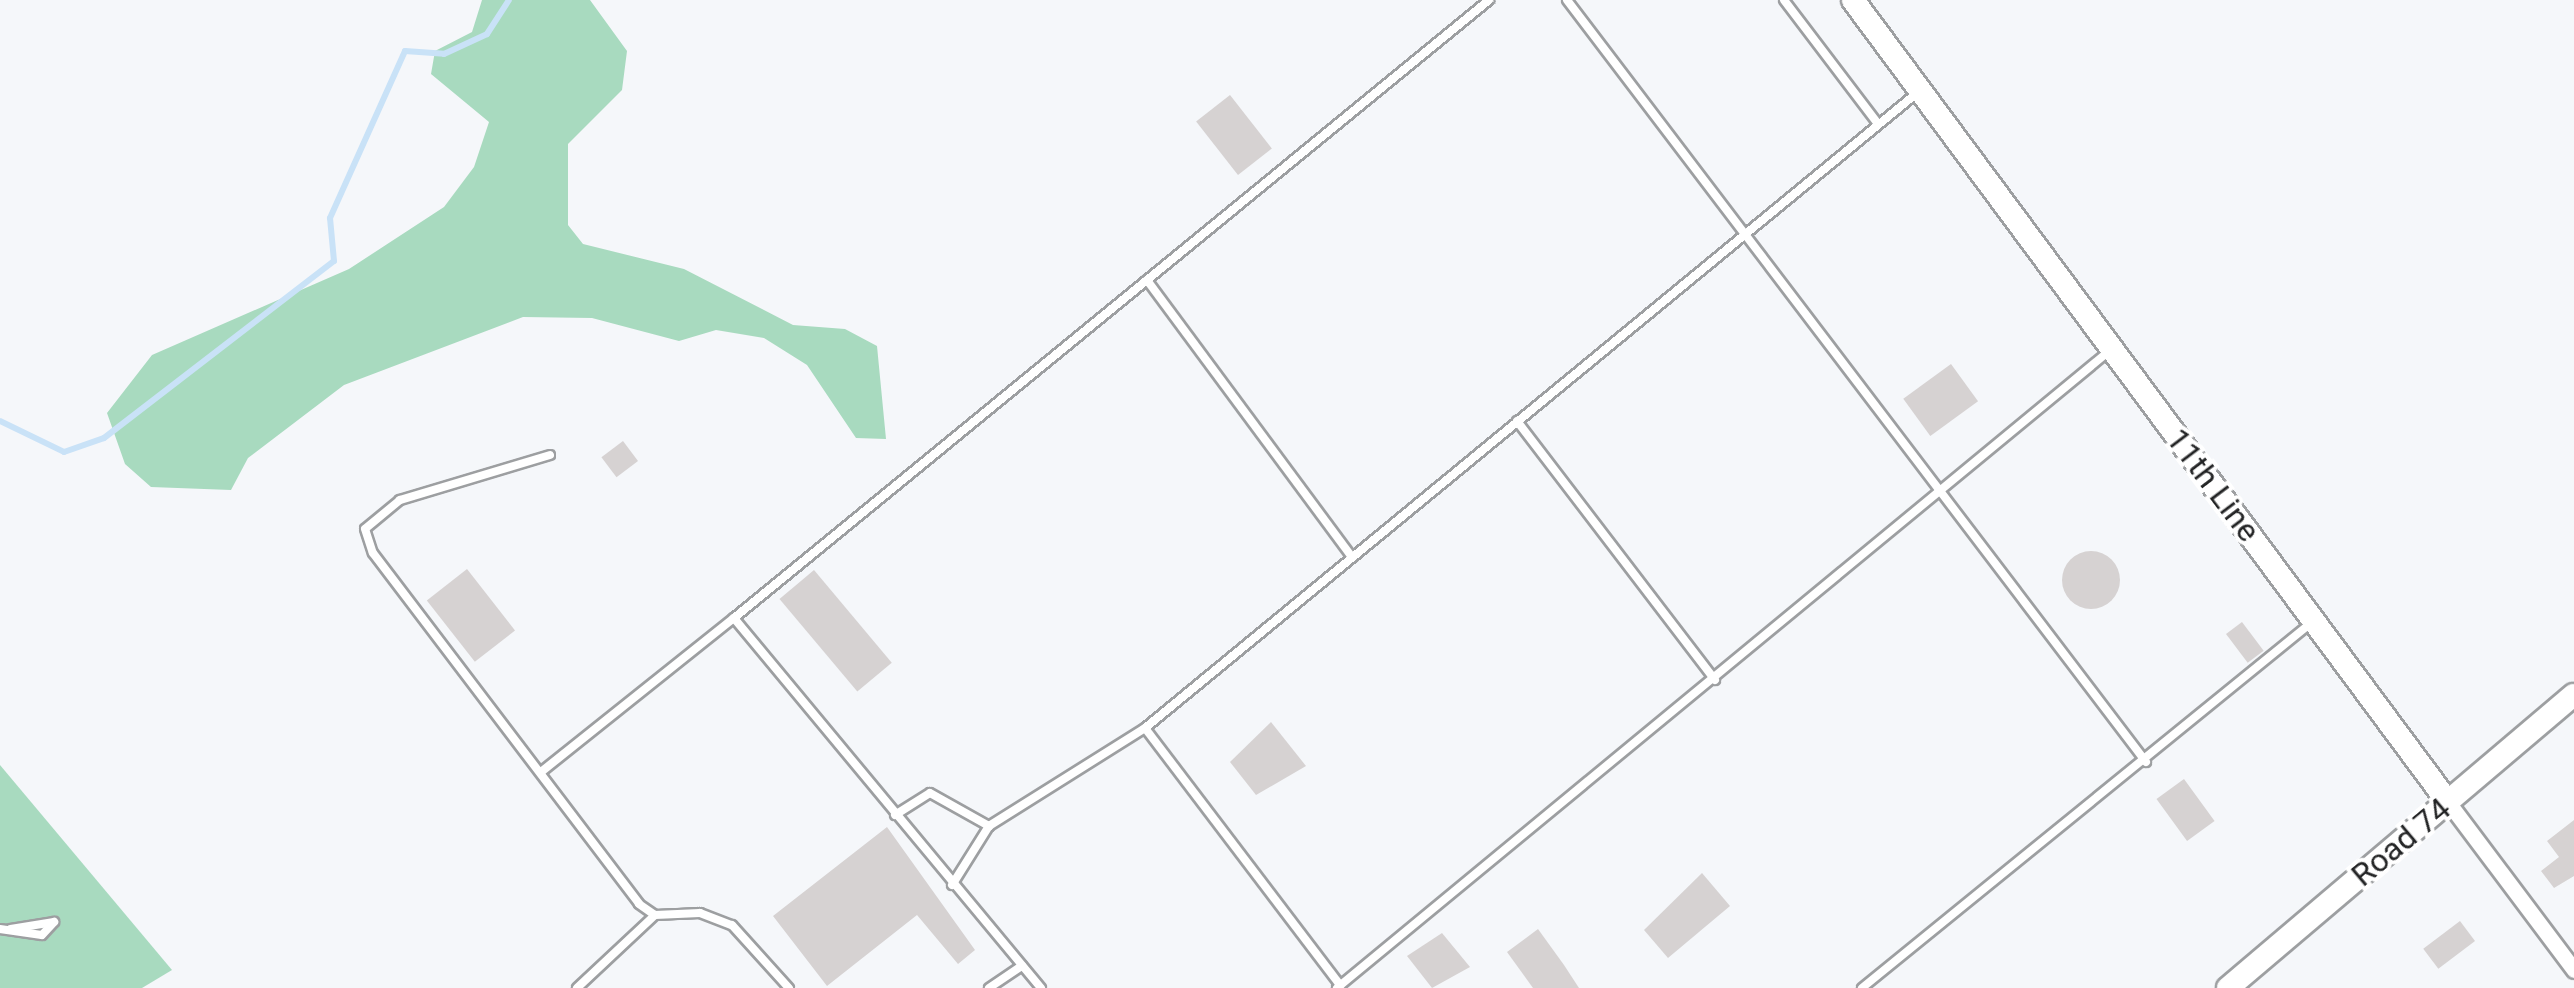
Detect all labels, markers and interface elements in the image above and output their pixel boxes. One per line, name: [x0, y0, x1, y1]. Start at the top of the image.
street label: 11th Line: [2158, 421, 2268, 549]
street label: Road 74: [2344, 790, 2458, 894]

